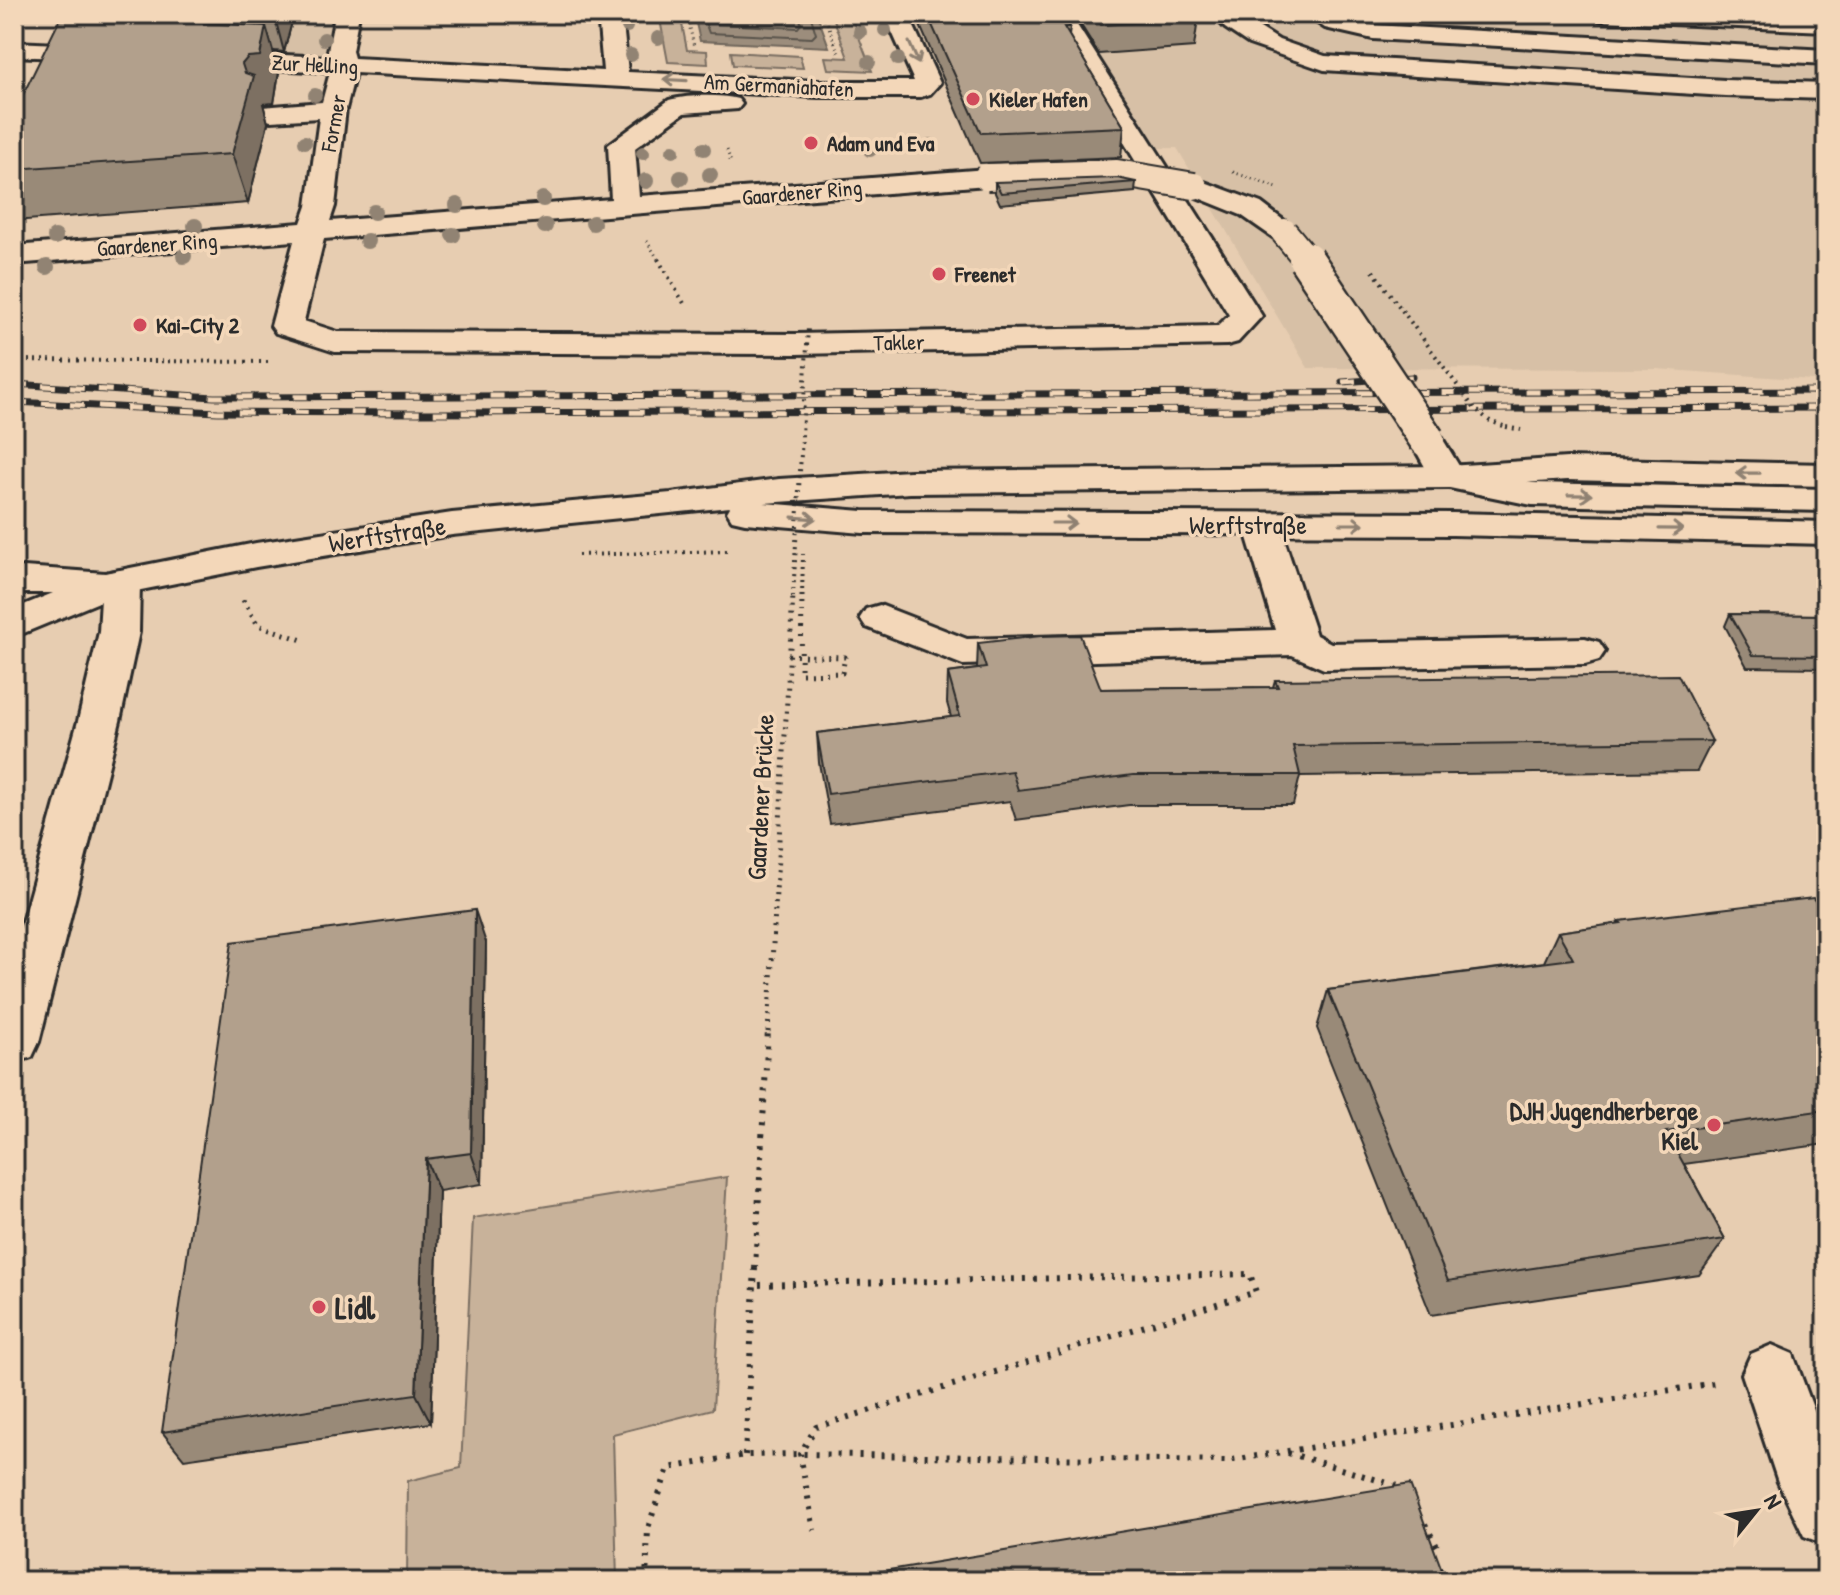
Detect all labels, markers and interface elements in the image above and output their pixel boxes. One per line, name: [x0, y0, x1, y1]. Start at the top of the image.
one-way arrow: [907, 40, 922, 64]
street label: Zur Helling: [271, 47, 359, 81]
street label: Am Germaniahafen: [703, 66, 855, 104]
one-way arrow: [662, 72, 689, 87]
place label: Kieler Hafen: [989, 84, 1088, 114]
marker: Kieler Hafen: [964, 90, 982, 108]
street label: Former: [313, 91, 353, 155]
place label: Adam und Eva: [827, 128, 935, 158]
marker: Adam und Eva: [802, 134, 820, 152]
street label: Gaardener Ring: [741, 172, 863, 212]
street label: Gaardener Ring: [96, 225, 218, 263]
place label: Freenet: [954, 259, 1017, 289]
marker: Freenet: [930, 265, 948, 283]
place label: Kai-City 2: [156, 310, 240, 341]
marker: Kai-City 2: [131, 316, 149, 334]
street label: Takler: [873, 327, 925, 357]
one-way arrow: [1735, 465, 1762, 481]
one-way arrow: [1566, 487, 1593, 502]
street label: Werftstraße: [326, 507, 448, 561]
street label: Werftstraße: [1189, 507, 1307, 542]
one-way arrow: [790, 511, 817, 526]
one-way arrow: [1050, 515, 1077, 531]
one-way arrow: [1338, 516, 1365, 532]
one-way arrow: [1657, 522, 1684, 537]
street label: Gaardener Brücke: [738, 713, 782, 881]
place label: DJH Jugendherberge Kiel: [1510, 1093, 1699, 1158]
marker: DJH Jugendherberge Kiel: [1705, 1116, 1723, 1134]
place label: Lidl: [335, 1286, 377, 1329]
marker: Lidl: [310, 1298, 328, 1316]
north arrow: [1716, 1471, 1796, 1551]
text: N: [1757, 1488, 1789, 1514]

